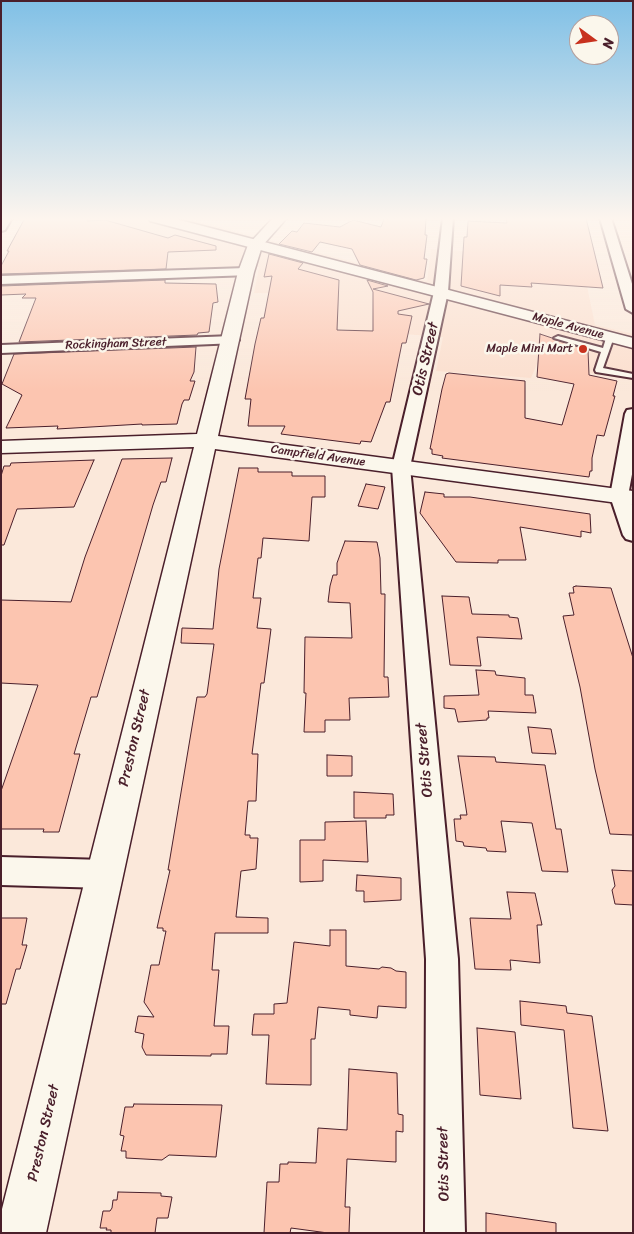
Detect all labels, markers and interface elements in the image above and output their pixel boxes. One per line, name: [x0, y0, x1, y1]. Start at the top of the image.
north arrow: [569, 15, 619, 65]
text: N: [595, 36, 621, 51]
street label: Maple Avenue: [531, 310, 605, 342]
street label: Otis Street: [409, 321, 443, 397]
street label: Rockingham Street: [65, 335, 167, 353]
place label: Maple Mini Mart: [486, 342, 573, 356]
marker: Maple Mini Mart: [577, 343, 589, 355]
street label: Campfield Avenue: [270, 442, 366, 470]
street label: Preston Street: [115, 688, 155, 788]
street label: Otis Street: [413, 722, 437, 798]
street label: Preston Street: [24, 1083, 64, 1183]
street label: Otis Street: [434, 1126, 454, 1202]

